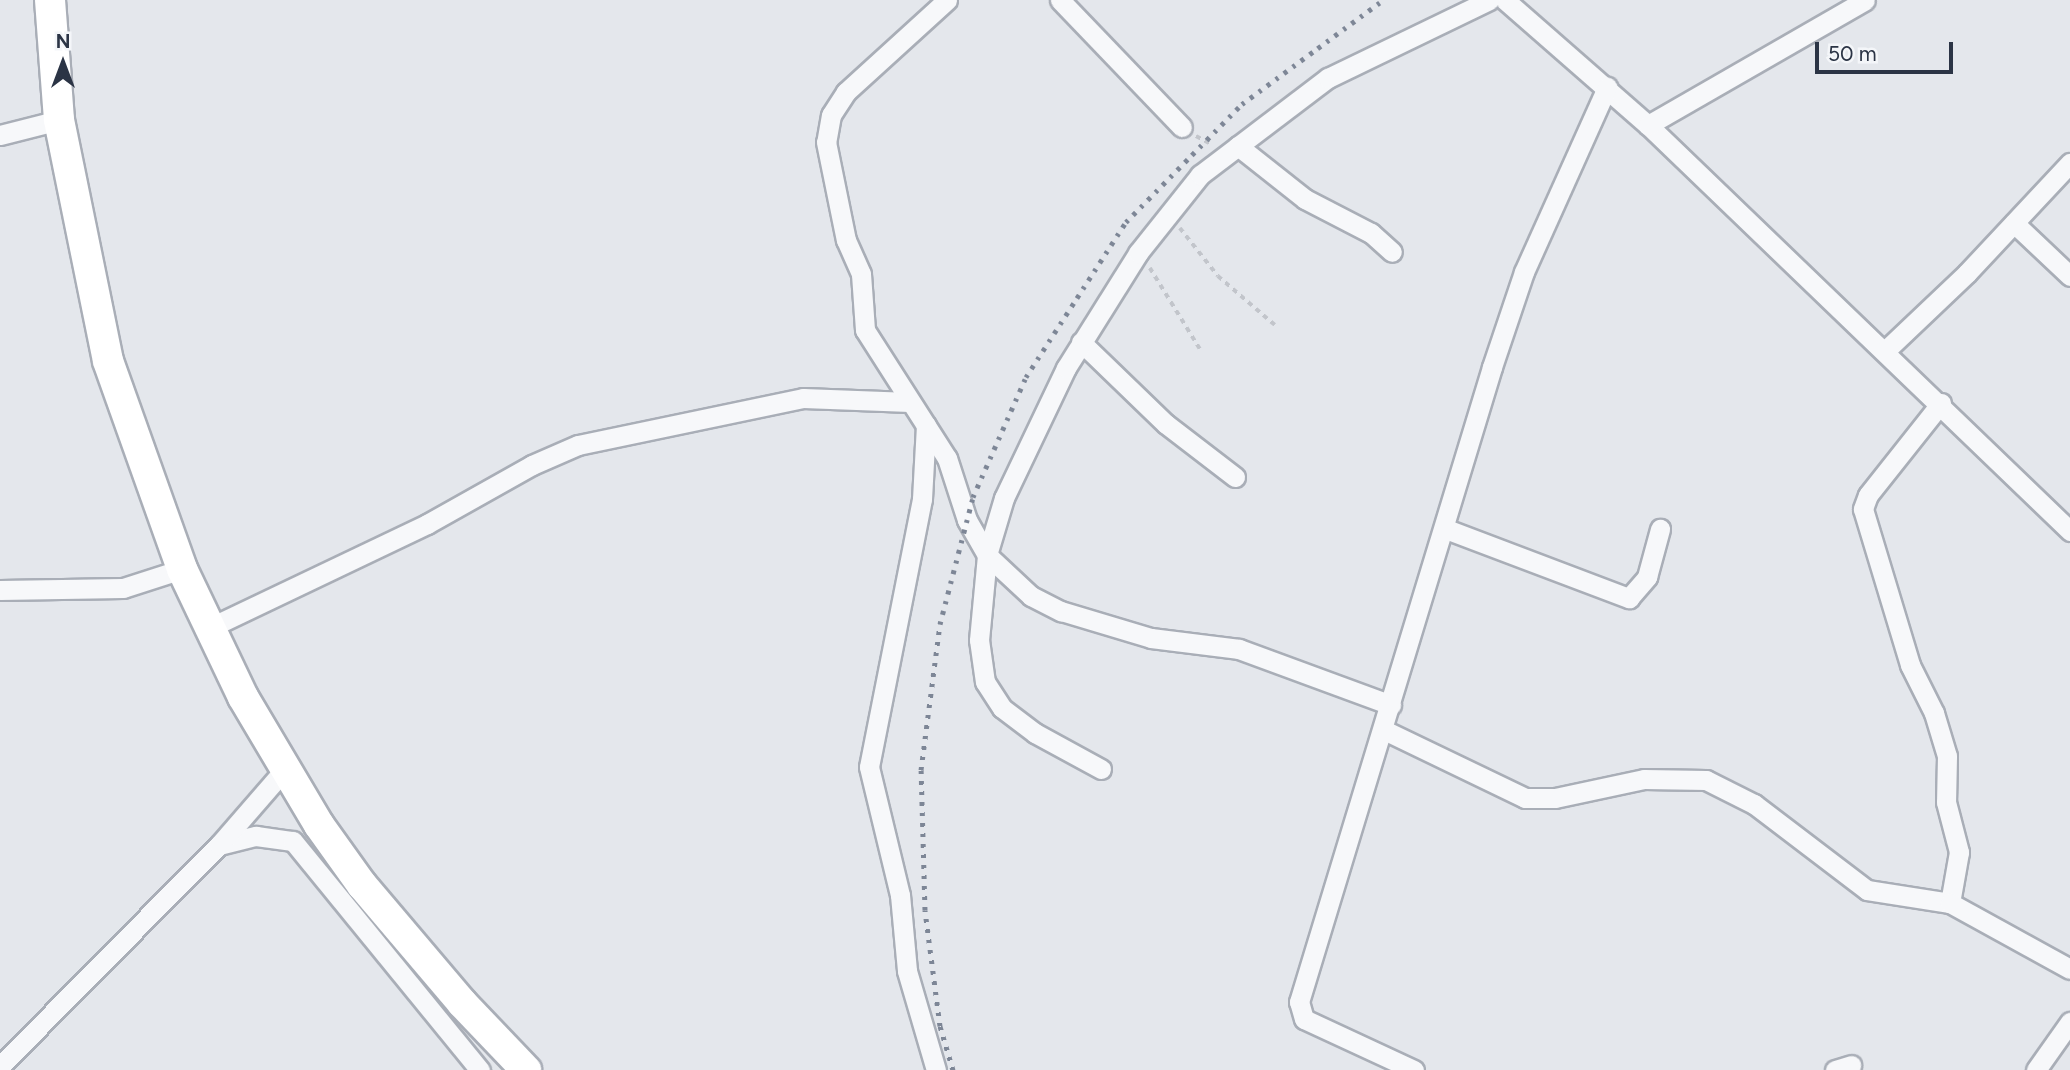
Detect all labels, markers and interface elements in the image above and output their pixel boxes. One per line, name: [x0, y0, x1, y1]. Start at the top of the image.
north arrow: [28, 28, 98, 98]
scale bar: [1818, 28, 1956, 72]
text: N: [56, 30, 70, 53]
text: 50 m: [1828, 41, 1877, 66]

